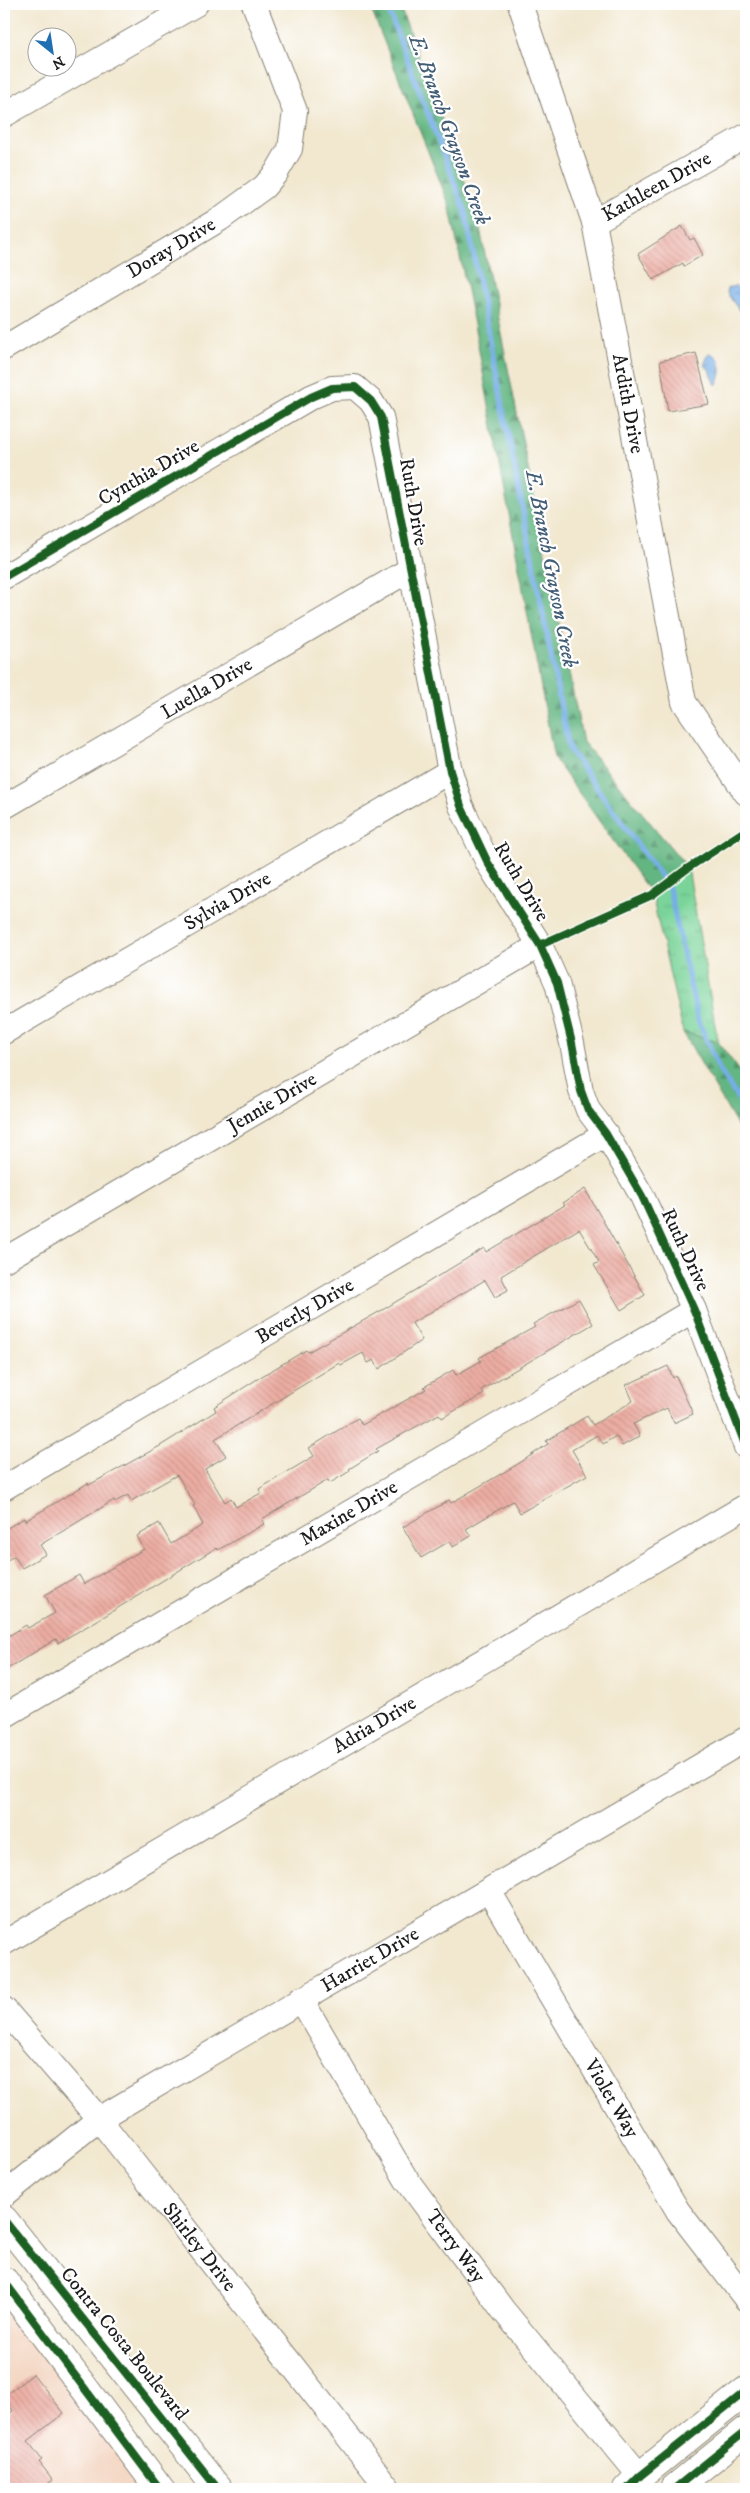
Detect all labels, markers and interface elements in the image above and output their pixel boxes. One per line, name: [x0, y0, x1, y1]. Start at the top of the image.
north arrow: [28, 28, 78, 78]
water label: E. Branch Grayson Creek: [402, 31, 496, 229]
text: N: [48, 52, 67, 73]
street label: Kathleen Drive: [598, 146, 716, 227]
street label: Doray Drive: [123, 212, 220, 284]
street label: Ardith Drive: [606, 352, 650, 456]
street label: Cynthia Drive: [94, 434, 204, 512]
street label: Ruth Drive: [393, 456, 433, 548]
water label: E. Branch Grayson Creek: [519, 467, 583, 670]
street label: Luella Drive: [157, 652, 257, 725]
street label: Ruth Drive: [487, 838, 555, 926]
street label: Sylvia Drive: [180, 866, 276, 936]
street label: Jennie Drive: [221, 1067, 321, 1139]
street label: Ruth Drive: [655, 1205, 715, 1295]
street label: Beverly Drive: [251, 1273, 358, 1350]
street label: Maxine Drive: [295, 1475, 402, 1552]
street label: Adria Drive: [328, 1690, 421, 1759]
street label: Harriet Drive: [317, 1921, 423, 1998]
street label: Violet Way: [578, 2054, 645, 2143]
street label: Shirley Drive: [157, 2198, 242, 2296]
street label: Terry Way: [420, 2205, 491, 2288]
street label: Contra Costa Boulevard: [55, 2262, 193, 2426]

